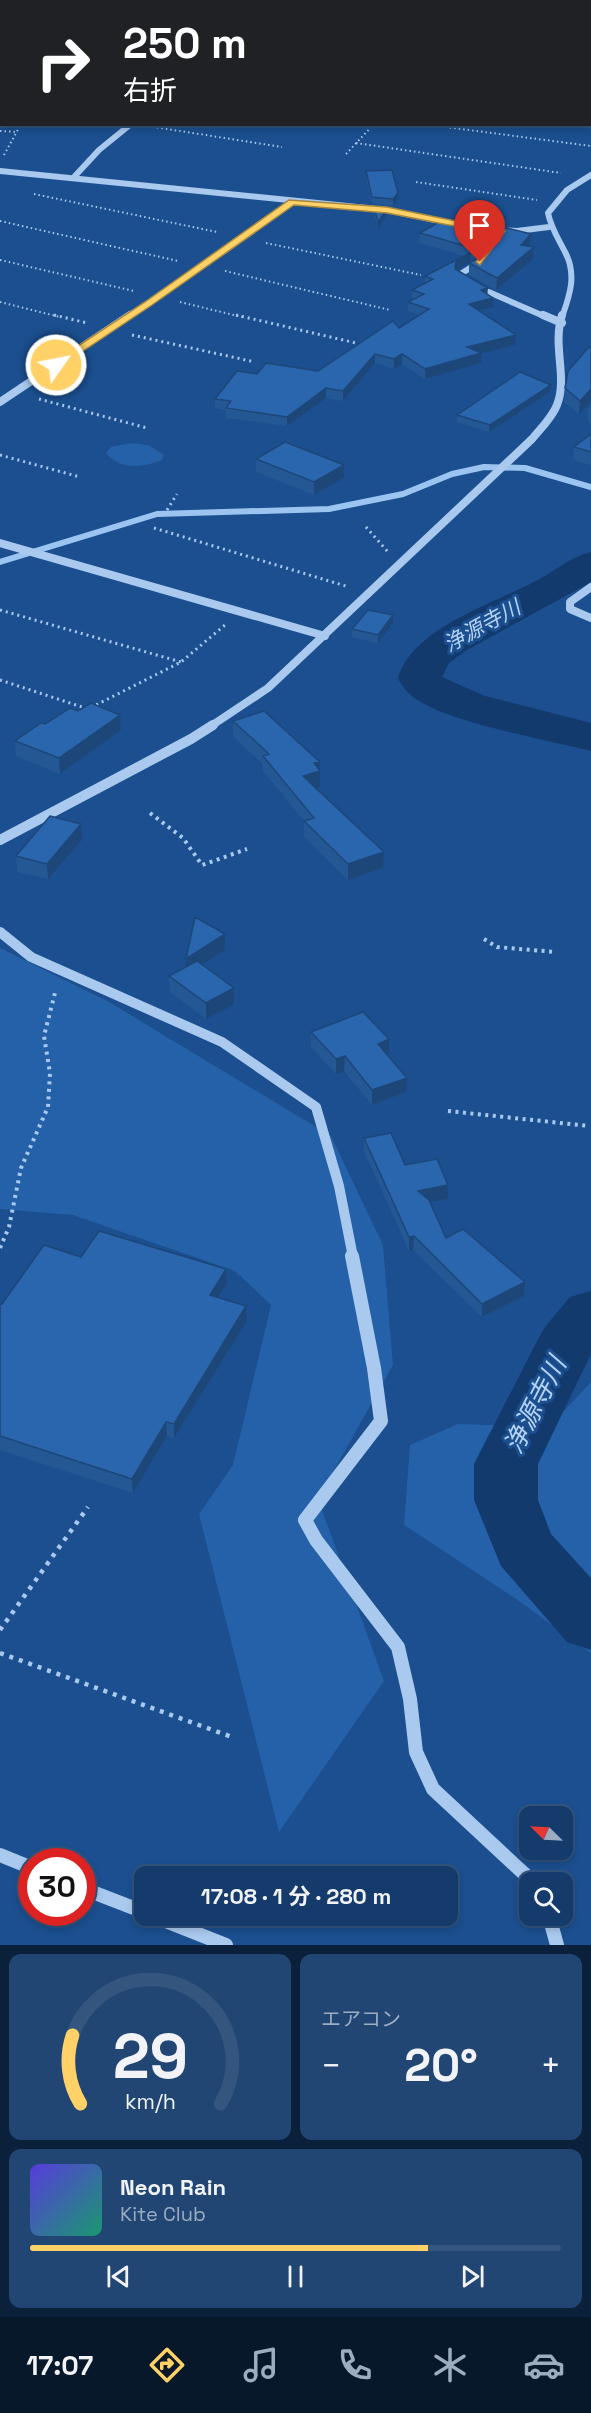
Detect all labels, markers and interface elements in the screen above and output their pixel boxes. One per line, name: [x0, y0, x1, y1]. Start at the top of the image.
text: 250 m: [123, 17, 247, 70]
icon: right: [24, 24, 102, 102]
text: 右折: [123, 73, 177, 108]
pin: [454, 200, 505, 262]
icon: arrive: [463, 209, 496, 242]
position arrow: [24, 333, 88, 397]
water label: 浄源寺川: [438, 592, 527, 658]
water label: 浄源寺川: [496, 1348, 575, 1459]
north arrow: [519, 1806, 573, 1860]
map controls: [519, 1806, 573, 1926]
speed limit sign: 30: [18, 1848, 96, 1926]
button: search: [519, 1872, 573, 1926]
text: 17:08 · 1 分 · 280 m: [201, 1882, 391, 1910]
text: エアコン: [321, 2006, 401, 2032]
text: 29: [112, 2017, 188, 2096]
text: 20°: [404, 2037, 478, 2094]
text: −: [321, 2045, 341, 2087]
text: +: [541, 2045, 561, 2087]
text: km/h: [124, 2088, 176, 2115]
text: Neon Rain: [120, 2173, 226, 2201]
text: Kite Club: [120, 2201, 206, 2227]
icon: previous: [102, 2260, 135, 2293]
icon: pause: [279, 2260, 312, 2293]
icon: next: [456, 2260, 489, 2293]
icon: directions: [146, 2344, 188, 2386]
icon: music: [240, 2344, 282, 2386]
icon: phone: [334, 2344, 376, 2386]
icon: climate: [429, 2344, 471, 2386]
icon: car: [523, 2344, 565, 2386]
text: 17:07: [26, 2348, 93, 2383]

